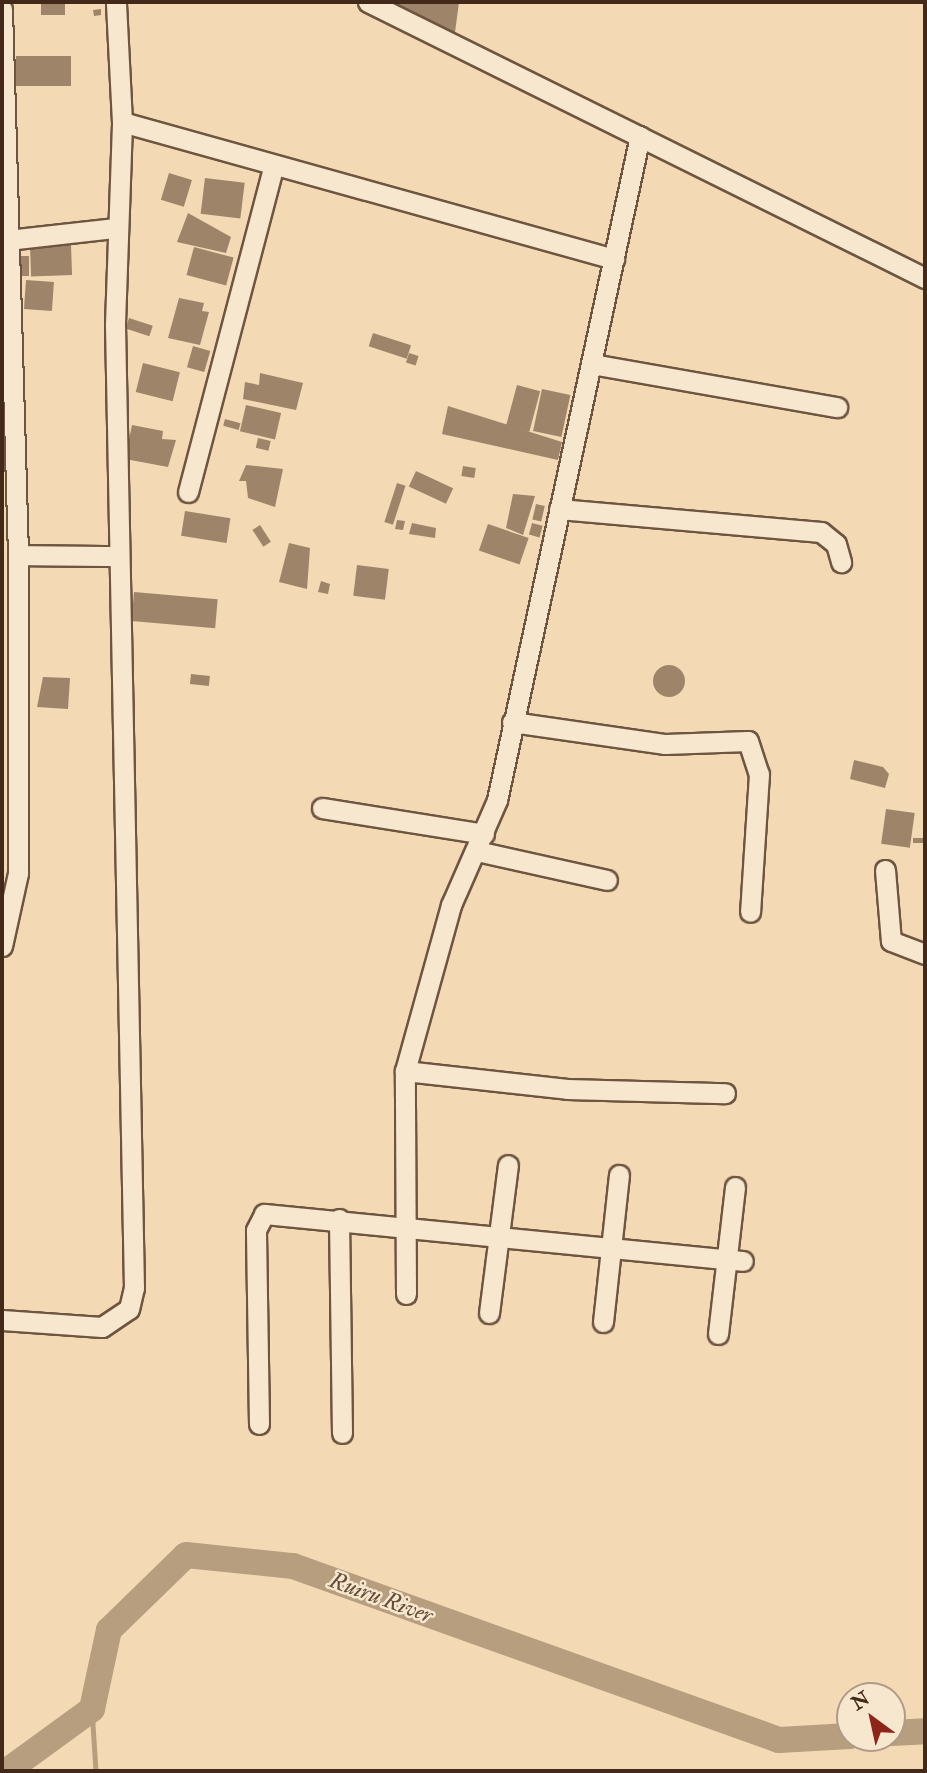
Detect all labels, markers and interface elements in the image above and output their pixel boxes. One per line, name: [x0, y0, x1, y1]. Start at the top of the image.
water label: Ruiru River: [326, 1567, 436, 1629]
north arrow: [836, 1682, 906, 1752]
text: N: [847, 1686, 874, 1716]

